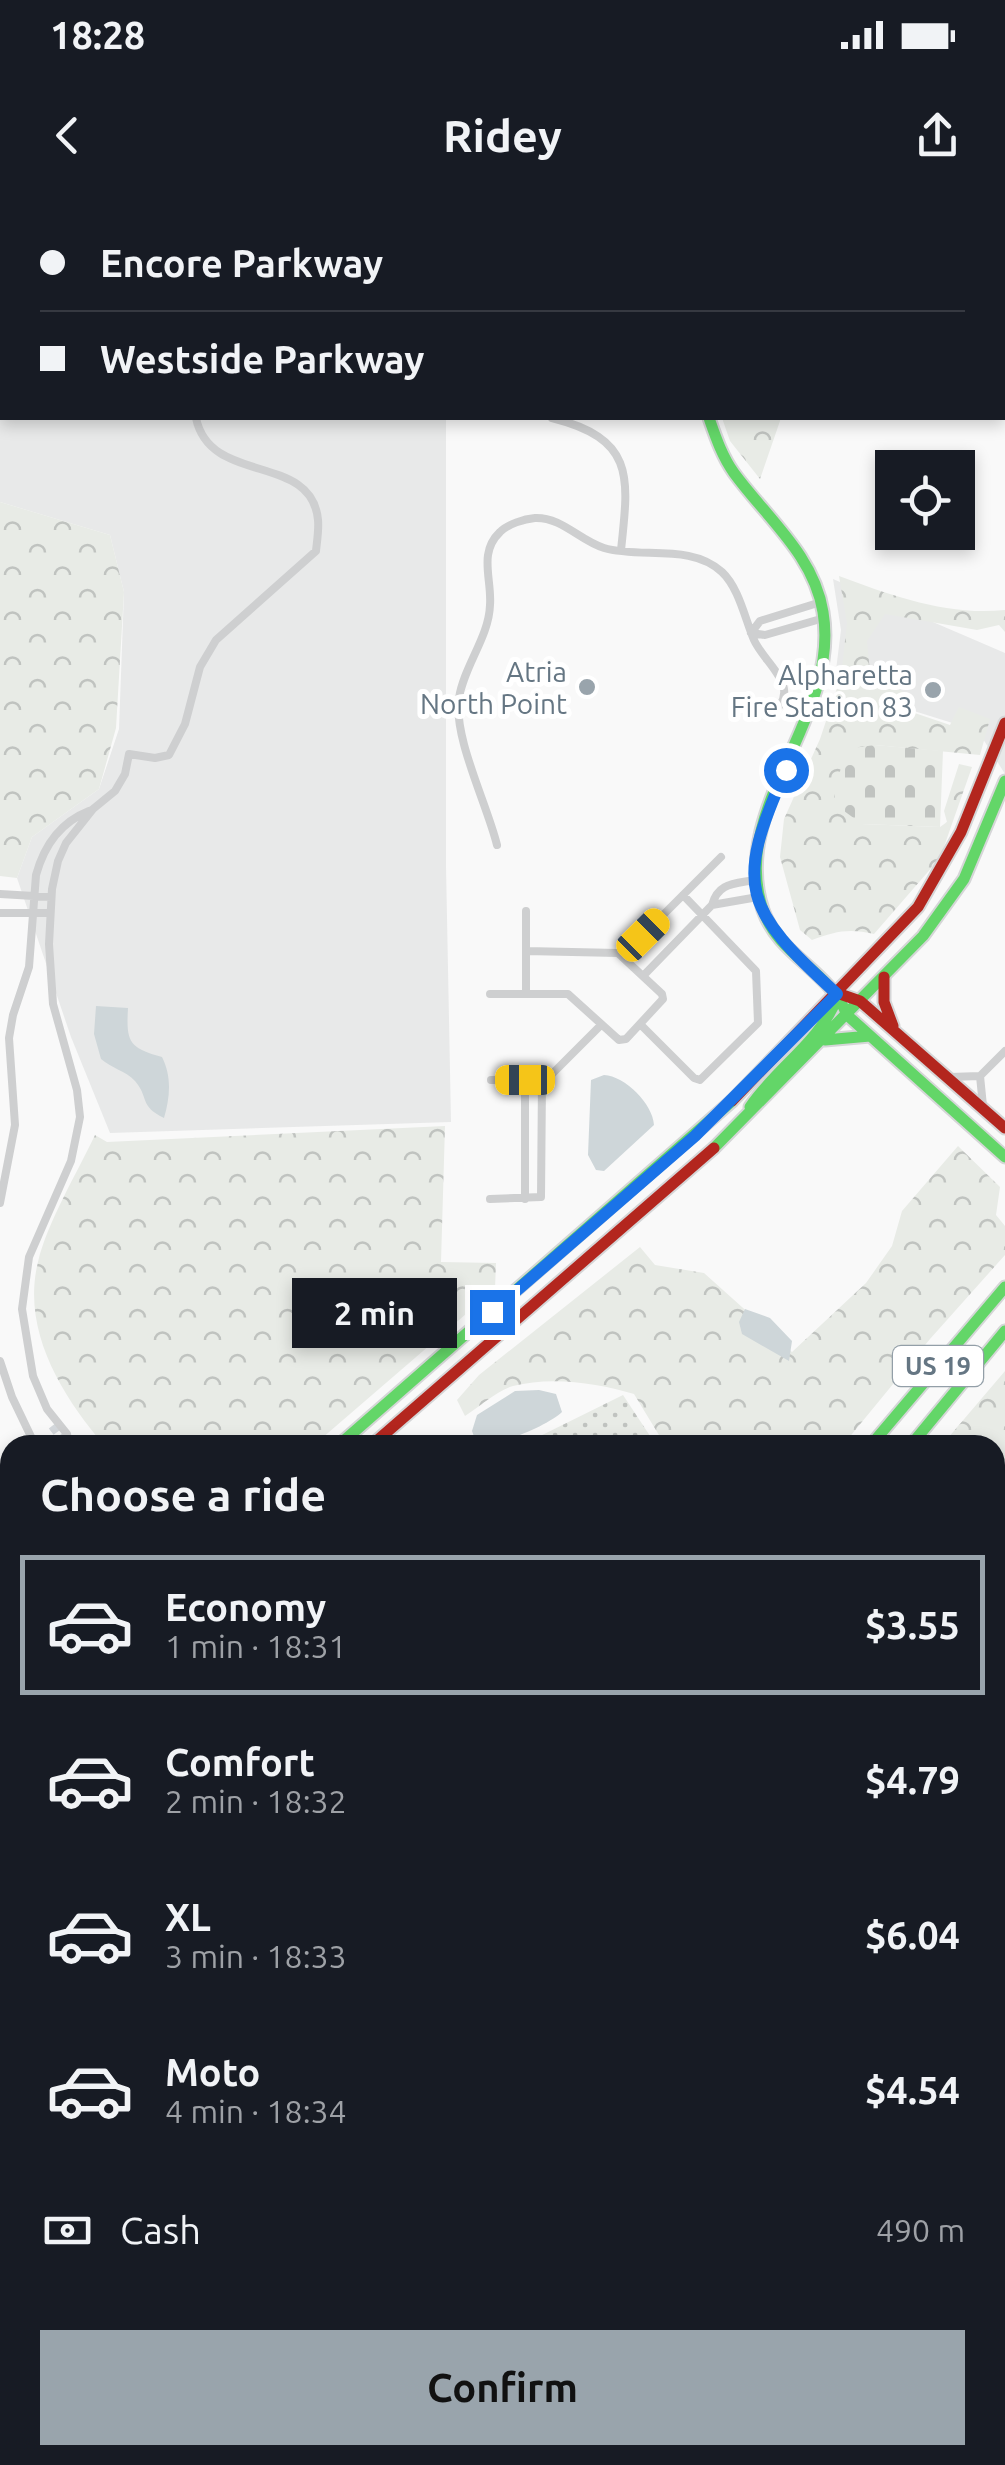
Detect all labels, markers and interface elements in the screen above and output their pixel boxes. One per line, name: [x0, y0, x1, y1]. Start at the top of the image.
text: 18:28: [50, 14, 145, 56]
icon: back: [40, 108, 95, 163]
icon: share: [910, 108, 965, 163]
text: Ridey: [443, 110, 562, 161]
text: Encore Parkway: [100, 242, 383, 284]
text: Westside Parkway: [100, 338, 425, 380]
map controls: [875, 450, 975, 550]
button: locate: [875, 450, 975, 550]
place label: Atria North Point: [420, 656, 567, 719]
place label: Alpharetta Fire Station 83: [731, 659, 913, 722]
marker: Atria North Point: [576, 676, 598, 698]
marker: Alpharetta Fire Station 83: [922, 679, 944, 701]
route start: [764, 748, 809, 793]
car: [611, 903, 675, 967]
car: [495, 1065, 555, 1095]
callout: 2 min: [292, 1277, 457, 1347]
route end: [470, 1290, 515, 1335]
text: 2 min: [334, 1295, 415, 1331]
road number: US 19: [893, 1346, 983, 1386]
text: Choose a ride: [40, 1469, 326, 1520]
icon: car: [45, 1580, 135, 1670]
text: Economy: [165, 1586, 326, 1628]
text: $3.55: [865, 1604, 960, 1646]
text: 1 min · 18:31: [165, 1628, 347, 1664]
icon: car: [45, 1735, 135, 1825]
text: Comfort: [165, 1741, 315, 1783]
text: $4.79: [865, 1759, 960, 1801]
text: 2 min · 18:32: [165, 1783, 347, 1819]
icon: car: [45, 1890, 135, 1980]
text: XL: [165, 1896, 211, 1938]
text: $6.04: [865, 1914, 960, 1956]
text: 3 min · 18:33: [165, 1938, 347, 1974]
icon: car: [45, 2045, 135, 2135]
text: Moto: [165, 2051, 260, 2093]
text: $4.54: [865, 2069, 960, 2111]
text: 4 min · 18:34: [165, 2093, 347, 2129]
icon: cash: [40, 2203, 95, 2258]
text: Cash: [120, 2209, 201, 2251]
text: 490 m: [876, 2212, 965, 2248]
button: Confirm: [40, 2330, 965, 2445]

